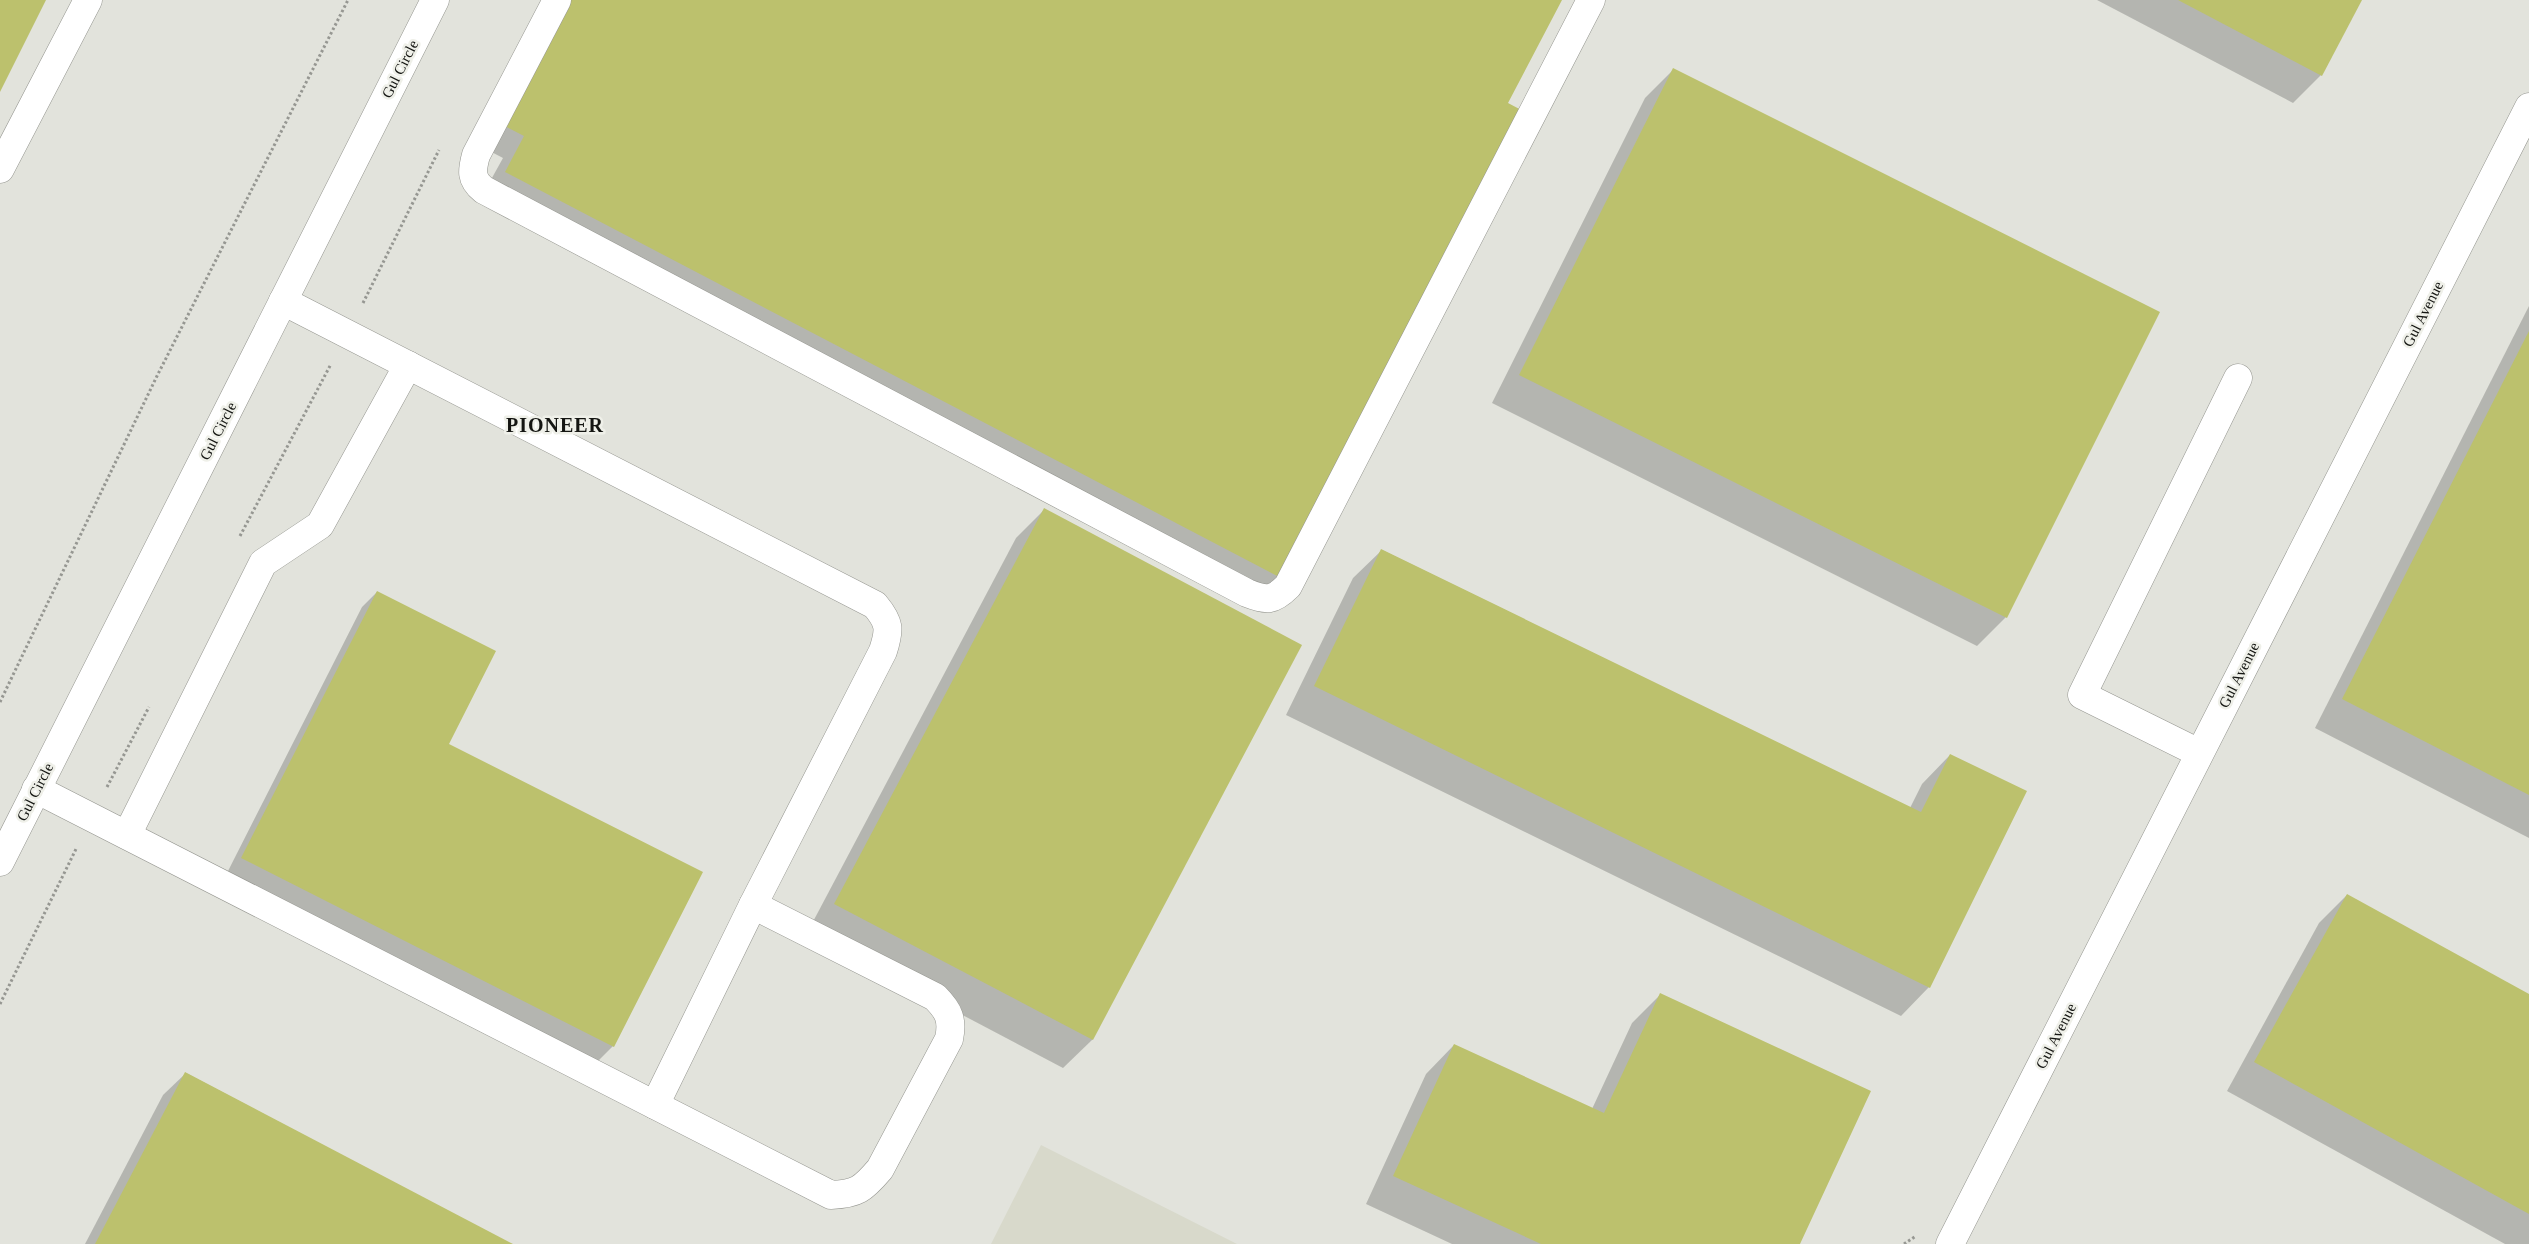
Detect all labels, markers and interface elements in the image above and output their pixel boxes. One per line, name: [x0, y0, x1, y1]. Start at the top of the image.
street label: Gul Circle: [379, 37, 422, 101]
street label: Gul Avenue: [2400, 278, 2446, 349]
street label: Gul Circle: [197, 399, 240, 463]
district label: PIONEER: [506, 414, 604, 436]
street label: Gul Avenue: [2216, 639, 2262, 710]
street label: Gul Circle: [14, 760, 57, 824]
street label: Gul Avenue: [2033, 1000, 2079, 1071]

